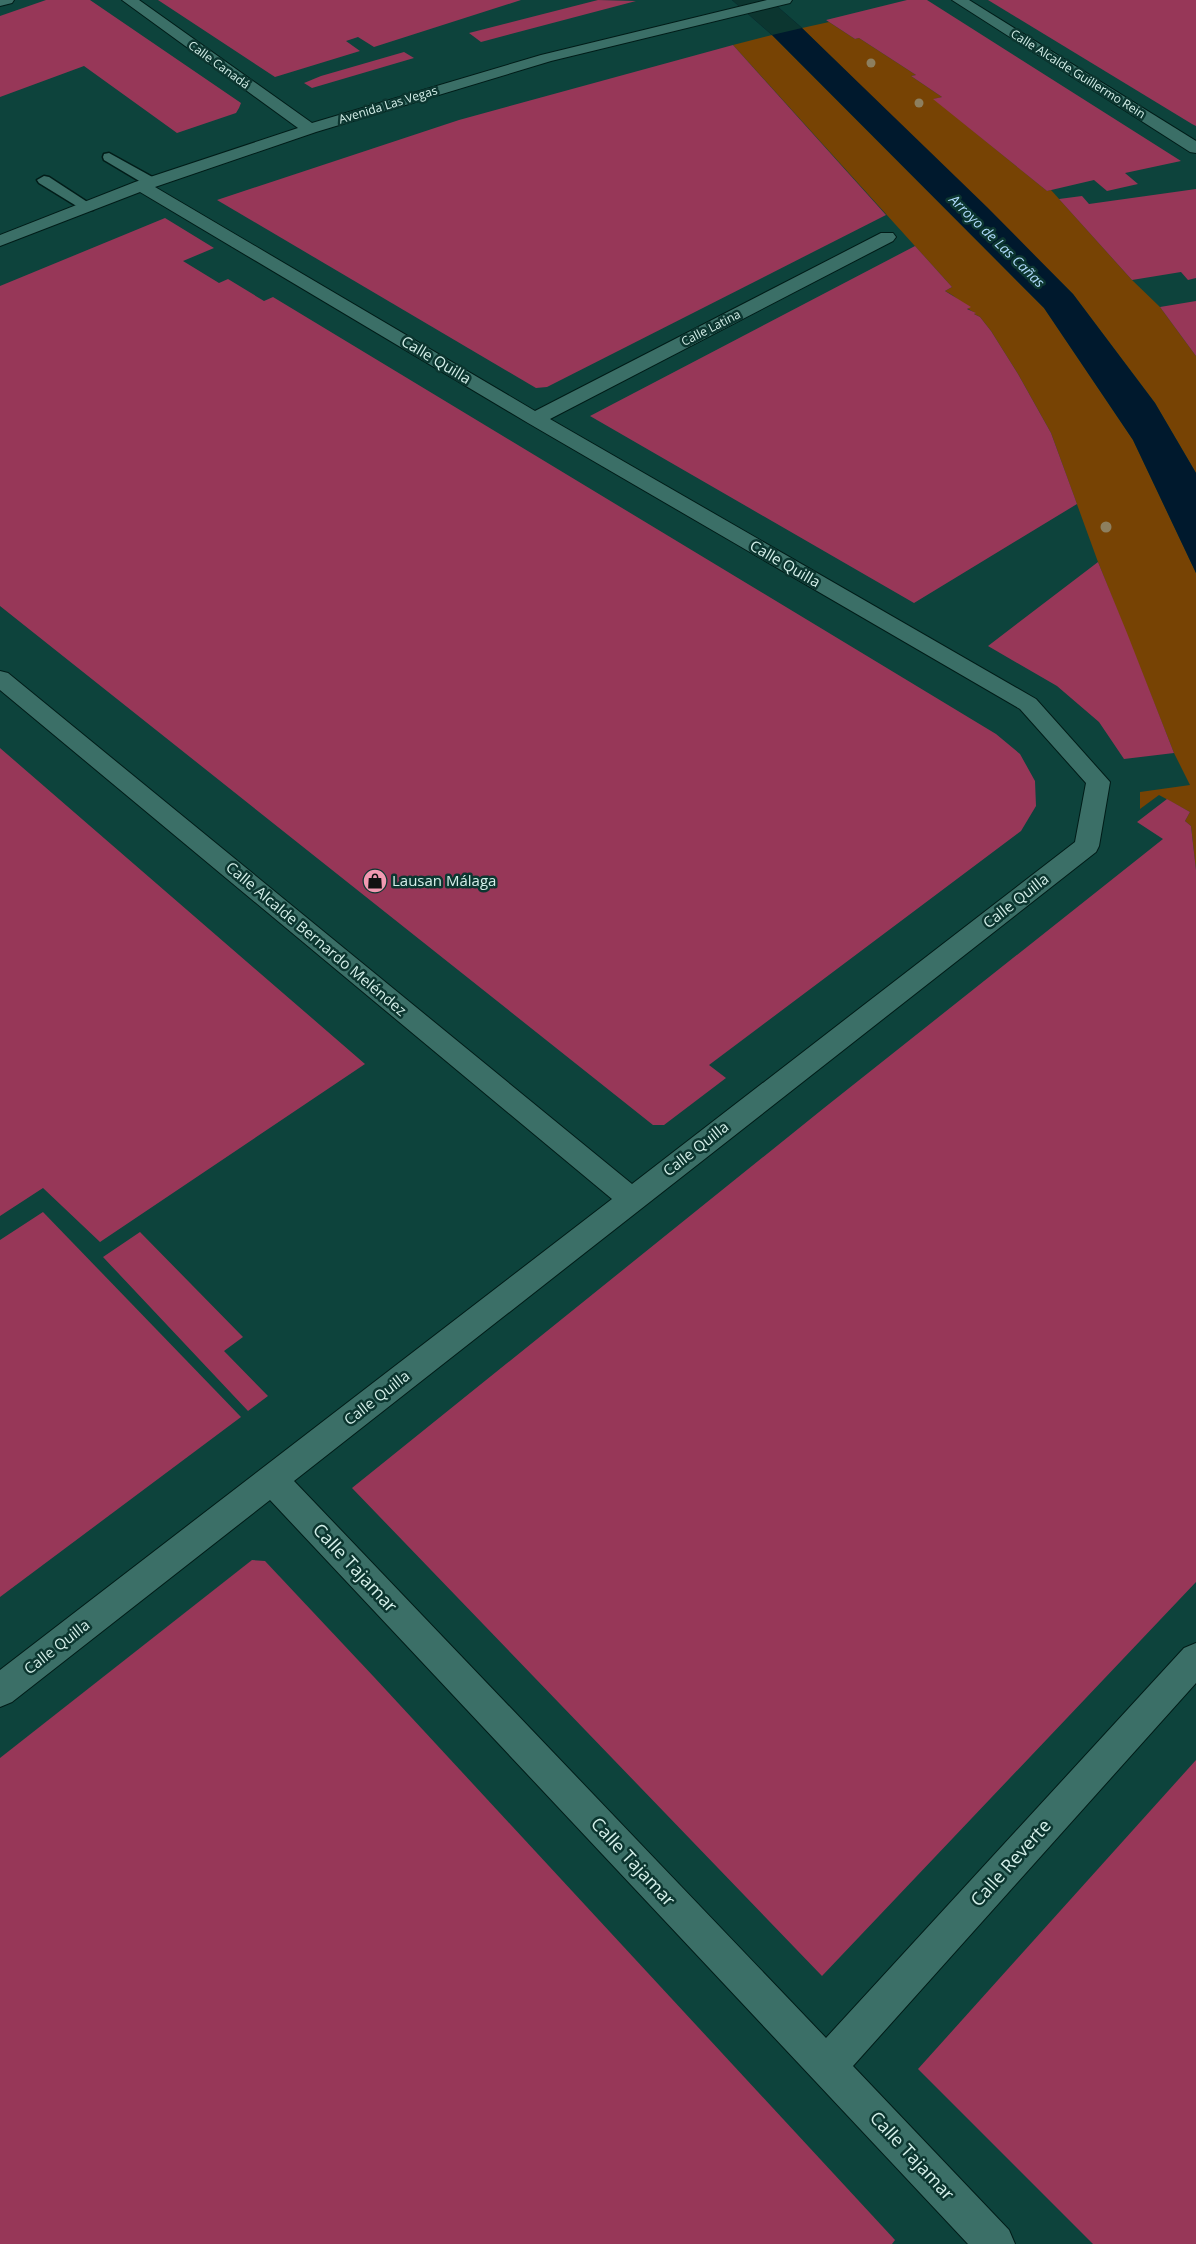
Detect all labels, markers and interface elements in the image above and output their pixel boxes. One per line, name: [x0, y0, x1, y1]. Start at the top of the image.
street label: Calle Alcalde Guillermo Rein: [1008, 25, 1149, 122]
street label: Calle Canadá: [185, 36, 254, 93]
street label: Avenida Las Vegas: [336, 81, 440, 128]
water label: Arroyo de Las Cañas: [945, 189, 1049, 291]
street label: Calle Latina: [678, 305, 743, 350]
street label: Calle Quilla: [398, 330, 475, 388]
street label: Calle Quilla: [747, 535, 824, 591]
street label: Calle Alcalde Bernardo Meléndez: [222, 857, 411, 1020]
shop icon: Lausan Málaga: [362, 868, 388, 894]
street label: Calle Quilla: [978, 868, 1052, 932]
place label: Lausan Málaga: [392, 870, 496, 890]
street label: Calle Quilla: [658, 1116, 732, 1180]
street label: Calle Quilla: [339, 1365, 413, 1429]
street label: Calle Tajamar: [308, 1518, 404, 1618]
street label: Calle Quilla: [19, 1614, 93, 1678]
street label: Calle Tajamar: [586, 1812, 682, 1912]
street label: Calle Reverte: [965, 1814, 1056, 1911]
street label: Calle Tajamar: [865, 2106, 961, 2206]

